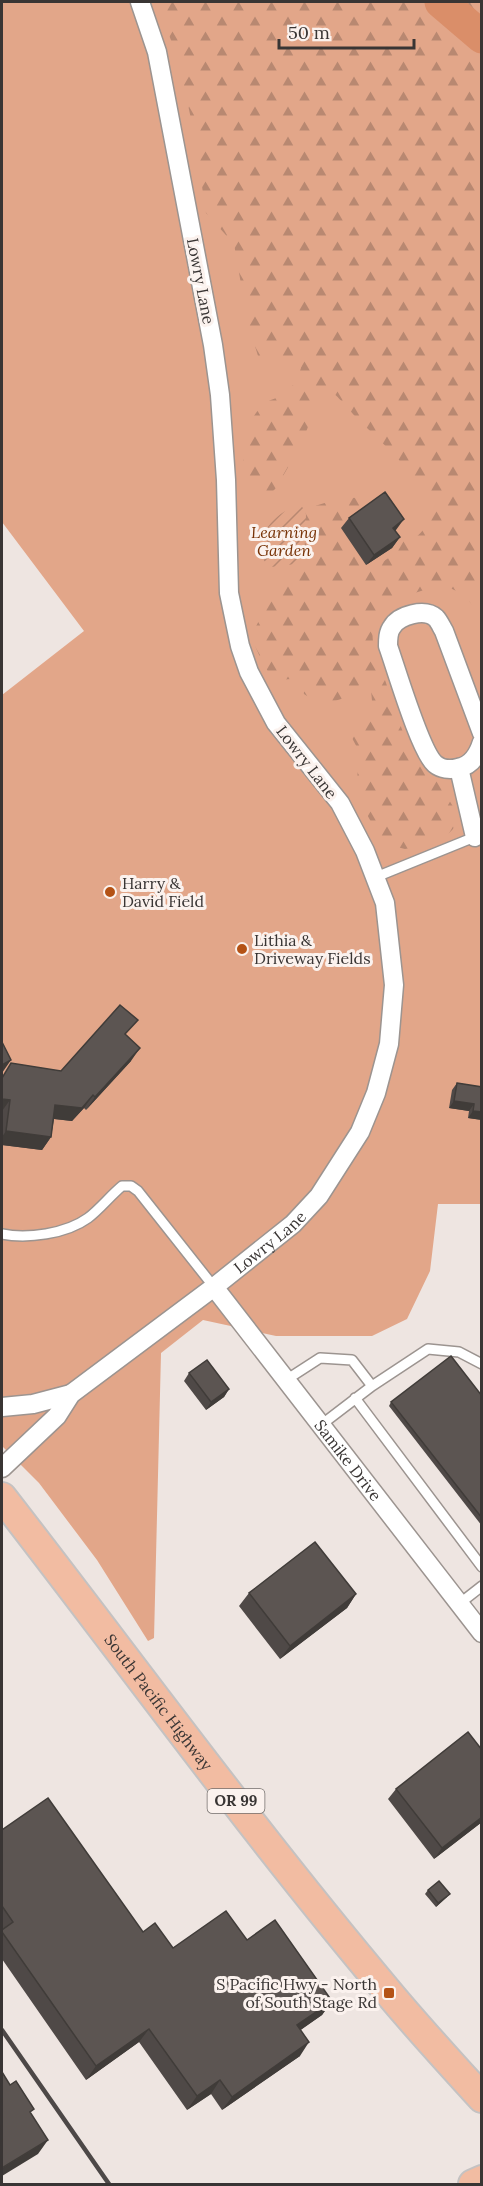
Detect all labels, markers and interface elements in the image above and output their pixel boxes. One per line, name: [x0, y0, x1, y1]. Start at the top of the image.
scale bar: [279, 12, 414, 50]
text: 50 m: [288, 21, 330, 44]
street label: Lowry Lane: [183, 236, 219, 326]
park label: Learning Garden: [251, 522, 317, 560]
street label: Lowry Lane: [272, 721, 342, 803]
place label: Harry & David Field: [122, 873, 204, 911]
marker: Harry & David Field: [103, 885, 117, 899]
place label: Lithia & Driveway Fields: [254, 930, 371, 968]
marker: Lithia & Driveway Fields: [235, 942, 249, 956]
street label: Lowry Lane: [230, 1206, 310, 1277]
street label: Samike Drive: [310, 1415, 386, 1505]
street label: South Pacific Highway: [100, 1630, 217, 1775]
road number: OR 99: [208, 1789, 264, 1813]
place label: S Pacific Hwy - North of South Stage Rd: [216, 1974, 377, 2012]
marker: S Pacific Hwy - North of South Stage Rd: [382, 1986, 396, 2000]

